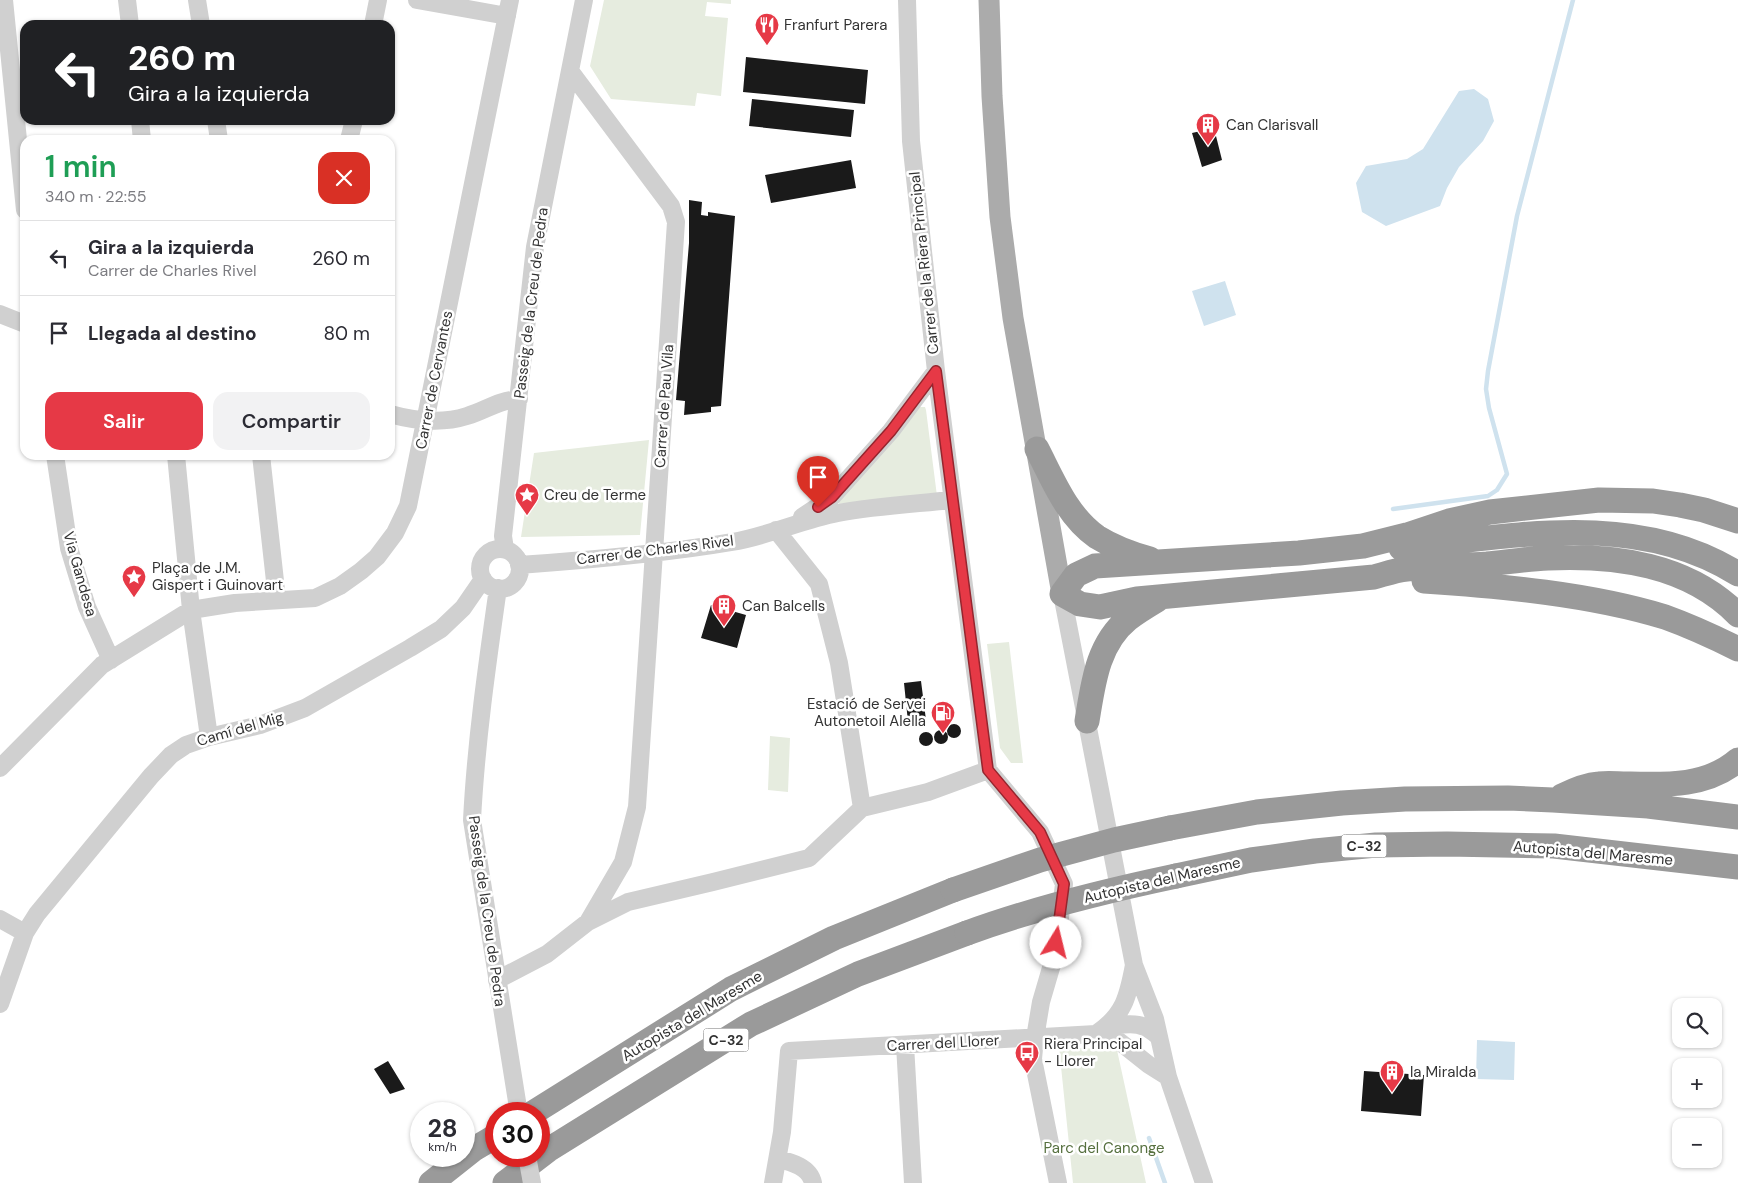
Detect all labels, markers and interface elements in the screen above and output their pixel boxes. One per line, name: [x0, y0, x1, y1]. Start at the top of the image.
restaurant icon: Franfurt Parera: [754, 12, 780, 46]
place label: Franfurt Parera: [784, 15, 887, 35]
text: 260 m: [128, 35, 236, 81]
icon: left: [45, 40, 110, 105]
text: Gira a la izquierda: [128, 79, 309, 108]
building icon: Can Clarisvall: [1195, 112, 1221, 146]
place label: Can Clarisvall: [1226, 115, 1318, 135]
text: 1 min: [45, 147, 117, 186]
button: close: [318, 152, 370, 204]
street label: Carrer de la Riera Principal: [904, 171, 944, 355]
text: 340 m · 22:55: [45, 186, 147, 207]
street label: Passeig de la Creu de Pedra: [509, 206, 553, 400]
text: Gira a la izquierda: [88, 235, 254, 260]
icon: left: [45, 244, 73, 272]
text: 260 m: [312, 246, 370, 271]
text: Carrer de Charles Rivel: [88, 260, 257, 281]
street label: Carrer de Cervantes: [411, 309, 457, 451]
icon: arrive: [45, 319, 73, 347]
text: Llegada al destino: [88, 321, 257, 346]
text: 80 m: [323, 321, 370, 346]
street label: Carrer de Pau Vila: [650, 343, 678, 469]
button: Salir: [45, 392, 203, 450]
button: Compartir: [213, 392, 370, 450]
pin: [797, 456, 839, 507]
icon: arrive: [804, 463, 832, 491]
place icon: Creu de Terme: [514, 482, 540, 516]
place label: Creu de Terme: [544, 485, 646, 505]
street label: Via Gandesa: [58, 529, 102, 619]
street label: Carrer de Charles Rivel: [575, 530, 735, 570]
place label: Plaça de J.M. Gispert i Guinovart: [152, 558, 283, 595]
place icon: Plaça de J.M. Gispert i Guinovart: [121, 564, 147, 598]
building icon: Can Balcells: [711, 593, 737, 627]
place label: Can Balcells: [742, 596, 825, 616]
place label: Estació de Servei Autonetoil Alella: [807, 694, 926, 731]
fuel station icon: Estació de Servei Autonetoil Alella: [930, 700, 956, 734]
street label: Camí del Mig: [194, 707, 286, 751]
street label: Passeig de la Creu de Pedra: [464, 814, 510, 1008]
road number: C-32: [1342, 834, 1386, 858]
street label: Autopista del Maresme: [1512, 836, 1674, 870]
street label: Autopista del Maresme: [1082, 852, 1242, 908]
position arrow: [1029, 916, 1081, 968]
street label: Autopista del Maresme: [618, 966, 766, 1066]
map controls: [1672, 998, 1722, 1168]
button: search: [1672, 998, 1722, 1048]
road number: C-32: [704, 1028, 748, 1052]
street label: Carrer del Llorer: [886, 1030, 1000, 1056]
place label: Riera Principal - Llorer: [1044, 1034, 1142, 1071]
bus stop icon: Riera Principal - Llorer: [1014, 1040, 1040, 1074]
button: +: [1672, 1058, 1722, 1108]
building icon: la Miralda: [1379, 1059, 1405, 1093]
place label: la Miralda: [1410, 1062, 1476, 1082]
speed limit sign: 30: [485, 1102, 550, 1167]
text: 28: [427, 1112, 458, 1145]
button: −: [1672, 1118, 1722, 1168]
park label: Parc del Canonge: [1043, 1138, 1165, 1158]
text: km/h: [428, 1139, 457, 1155]

